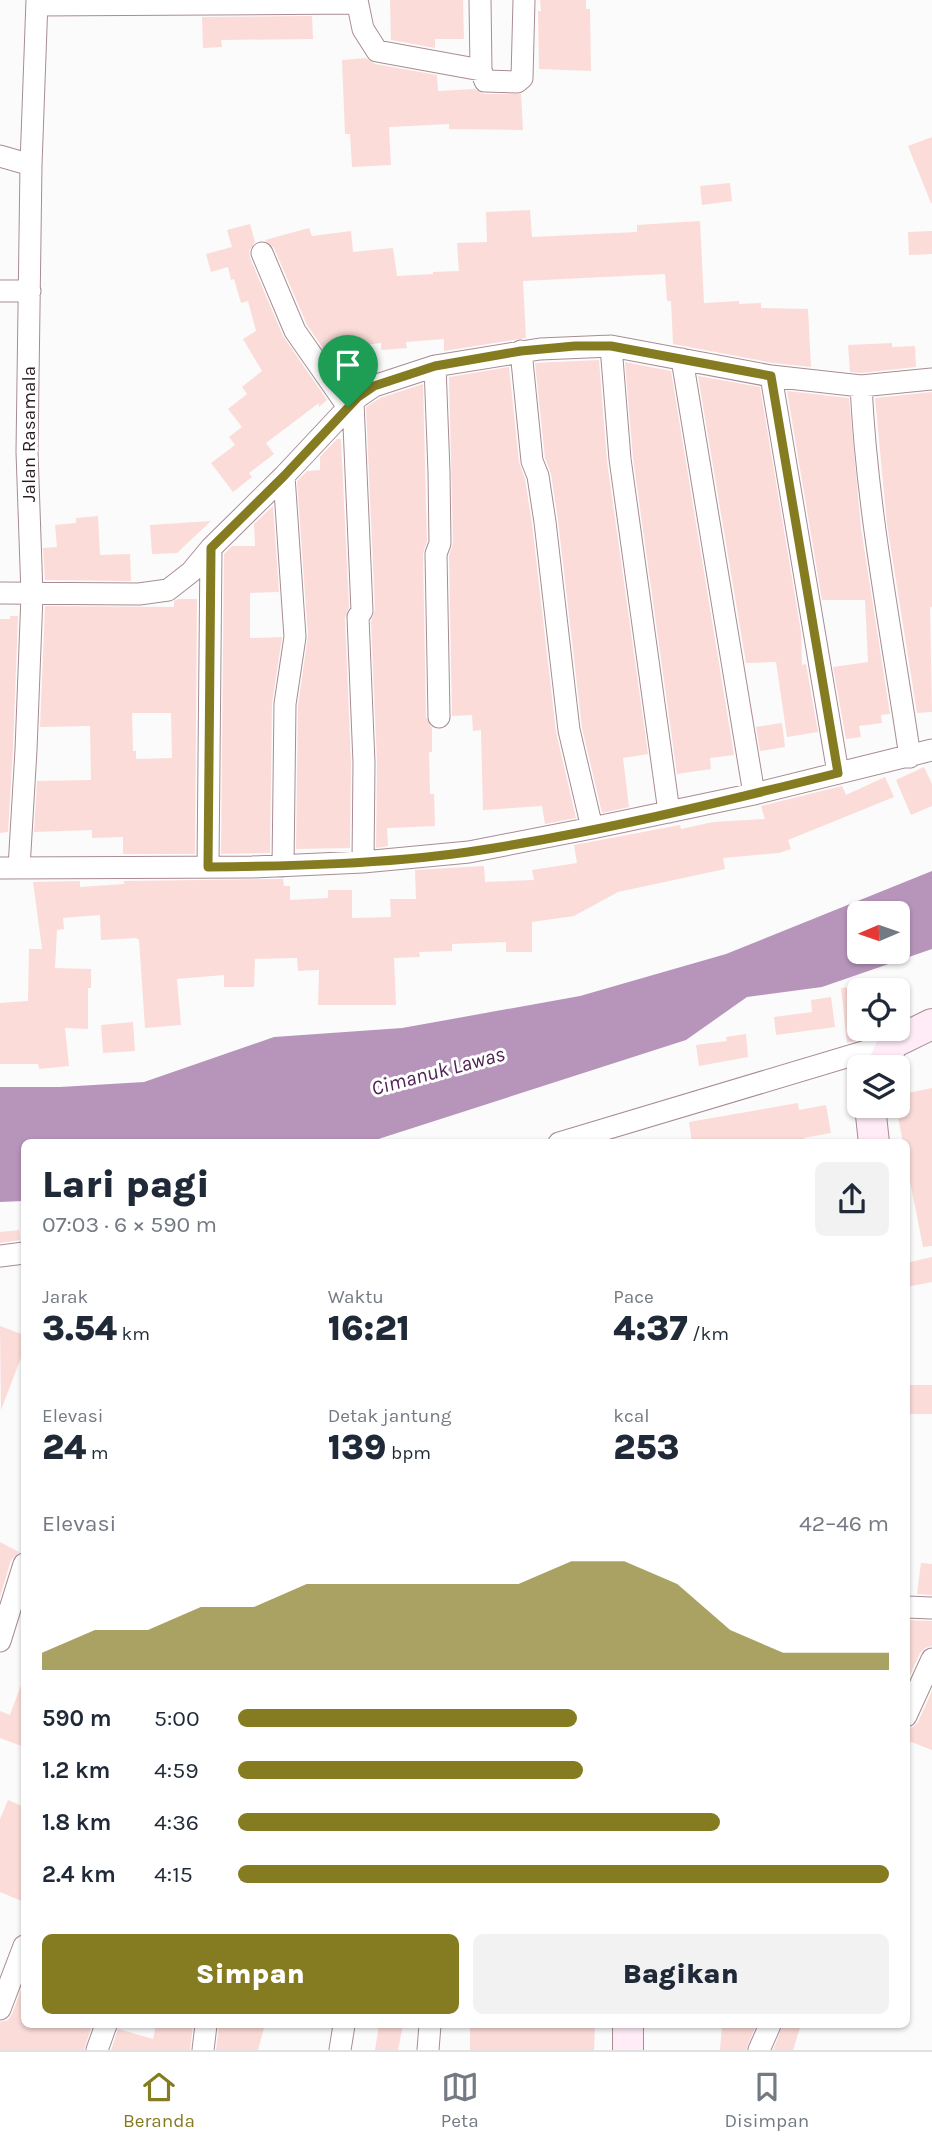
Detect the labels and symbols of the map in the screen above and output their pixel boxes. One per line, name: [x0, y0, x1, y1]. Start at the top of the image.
pin: [318, 335, 378, 407]
street label: Jalan Rasamala: [18, 366, 40, 502]
north arrow: [847, 901, 910, 964]
water label: Cimanuk Lawas: [369, 1042, 507, 1100]

